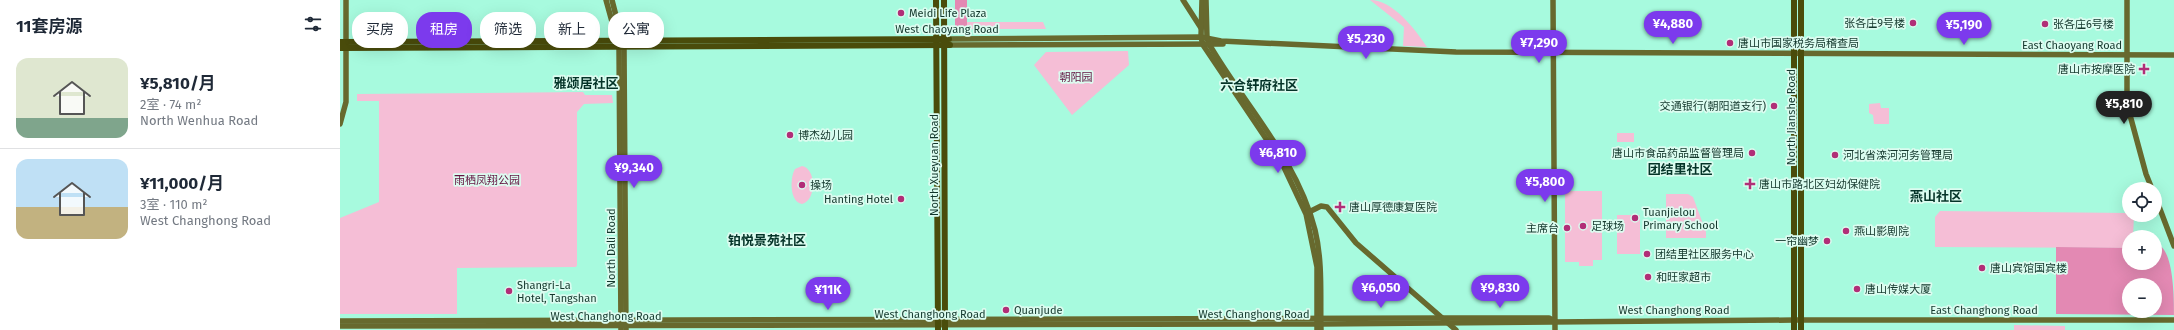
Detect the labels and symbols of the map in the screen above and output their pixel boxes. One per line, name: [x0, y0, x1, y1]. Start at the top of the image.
place label: Meidi Life Plaza: [909, 7, 986, 20]
marker: Meidi Life Plaza: [896, 8, 906, 18]
pin: ¥4,880: [1640, 11, 1706, 45]
pin: ¥5,190: [1931, 12, 1997, 46]
place label: 张各庄9号楼: [1844, 17, 1905, 30]
marker: 张各庄9号楼: [1908, 18, 1918, 28]
place label: 张各庄6号楼: [2053, 18, 2114, 31]
marker: 张各庄6号楼: [2040, 19, 2050, 29]
street label: West Chaoyang Road: [895, 23, 999, 36]
pin: ¥5,230: [1333, 26, 1399, 60]
pin: ¥7,290: [1506, 30, 1572, 64]
place label: 唐山市国家税务局稽查局: [1738, 37, 1859, 50]
marker: 唐山市国家税务局稽查局: [1725, 38, 1735, 48]
street label: East Chaoyang Road: [2022, 39, 2122, 52]
place label: 唐山市按摩医院: [2058, 63, 2135, 76]
marker: 唐山市按摩医院: [2138, 63, 2150, 75]
street label: North Jianshe Road: [1785, 69, 1798, 165]
park label: 朝阳园: [1060, 71, 1093, 84]
district label: 雅颂居社区: [553, 76, 619, 91]
district label: 六合轩府社区: [1220, 78, 1298, 93]
pin: ¥5,810: [2091, 91, 2157, 125]
place label: 交通银行(朝阳道支行): [1660, 100, 1766, 113]
marker: 交通银行(朝阳道支行): [1769, 101, 1779, 111]
street label: North Xueyuan Road: [928, 114, 941, 216]
place label: 博杰幼儿园: [798, 129, 853, 142]
marker: 博杰幼儿园: [785, 130, 795, 140]
pin: ¥6,810: [1245, 140, 1311, 174]
place label: 唐山市食品药品监督管理局: [1612, 147, 1744, 160]
marker: 唐山市食品药品监督管理局: [1747, 148, 1757, 158]
place label: 河北省滦河河务管理局: [1843, 149, 1953, 162]
marker: 河北省滦河河务管理局: [1830, 150, 1840, 160]
pin: ¥9,340: [601, 155, 667, 189]
district label: 团结里社区: [1647, 162, 1713, 177]
pin: ¥5,800: [1512, 169, 1578, 203]
park label: 雨栖凤翔公园: [454, 174, 520, 187]
marker: 唐山市路北区妇幼保健院: [1744, 178, 1756, 190]
place label: 唐山市路北区妇幼保健院: [1759, 178, 1880, 191]
place label: 操场: [810, 179, 832, 192]
marker: 操场: [797, 180, 807, 190]
district label: 燕山社区: [1910, 189, 1962, 204]
place label: Hanting Hotel: [824, 193, 893, 206]
marker: Hanting Hotel: [896, 194, 906, 204]
marker: 唐山厚德康复医院: [1334, 201, 1346, 213]
place label: 唐山厚德康复医院: [1349, 201, 1437, 214]
place label: Tuanjielou Primary School: [1643, 206, 1718, 232]
street label: North Dali Road: [605, 209, 618, 287]
marker: Tuanjielou Primary School: [1630, 213, 1640, 223]
place label: 足球场: [1591, 220, 1624, 233]
marker: 足球场: [1578, 221, 1588, 231]
place label: 主席台: [1526, 222, 1559, 235]
marker: 主席台: [1562, 223, 1572, 233]
place label: 燕山影剧院: [1854, 225, 1909, 238]
marker: 燕山影剧院: [1841, 226, 1851, 236]
district label: 铂悦景苑社区: [728, 233, 806, 248]
place label: 一帘幽梦: [1775, 235, 1819, 248]
marker: 一帘幽梦: [1822, 236, 1832, 246]
place label: 团结里社区服务中心: [1655, 248, 1754, 261]
marker: 团结里社区服务中心: [1642, 249, 1652, 259]
place label: 唐山宾馆国宾楼: [1990, 262, 2067, 275]
marker: 唐山宾馆国宾楼: [1977, 263, 1987, 273]
place label: 和旺家超市: [1656, 271, 1711, 284]
marker: 和旺家超市: [1643, 272, 1653, 282]
pin: ¥6,050: [1348, 275, 1414, 309]
pin: ¥9,830: [1467, 275, 1533, 309]
pin: ¥11K: [804, 277, 852, 311]
place label: Shangri-La Hotel, Tangshan: [517, 279, 597, 305]
place label: 唐山传媒大厦: [1865, 283, 1931, 296]
marker: 唐山传媒大厦: [1852, 284, 1862, 294]
marker: Shangri-La Hotel, Tangshan: [504, 286, 514, 296]
place label: Quanjude: [1014, 304, 1063, 317]
street label: West Changhong Road: [1619, 304, 1729, 317]
street label: East Changhong Road: [1930, 304, 2038, 317]
marker: Quanjude: [1001, 305, 1011, 315]
street label: West Changhong Road: [875, 308, 985, 321]
street label: West Changhong Road: [1199, 308, 1309, 321]
street label: West Changhong Road: [551, 310, 661, 323]

